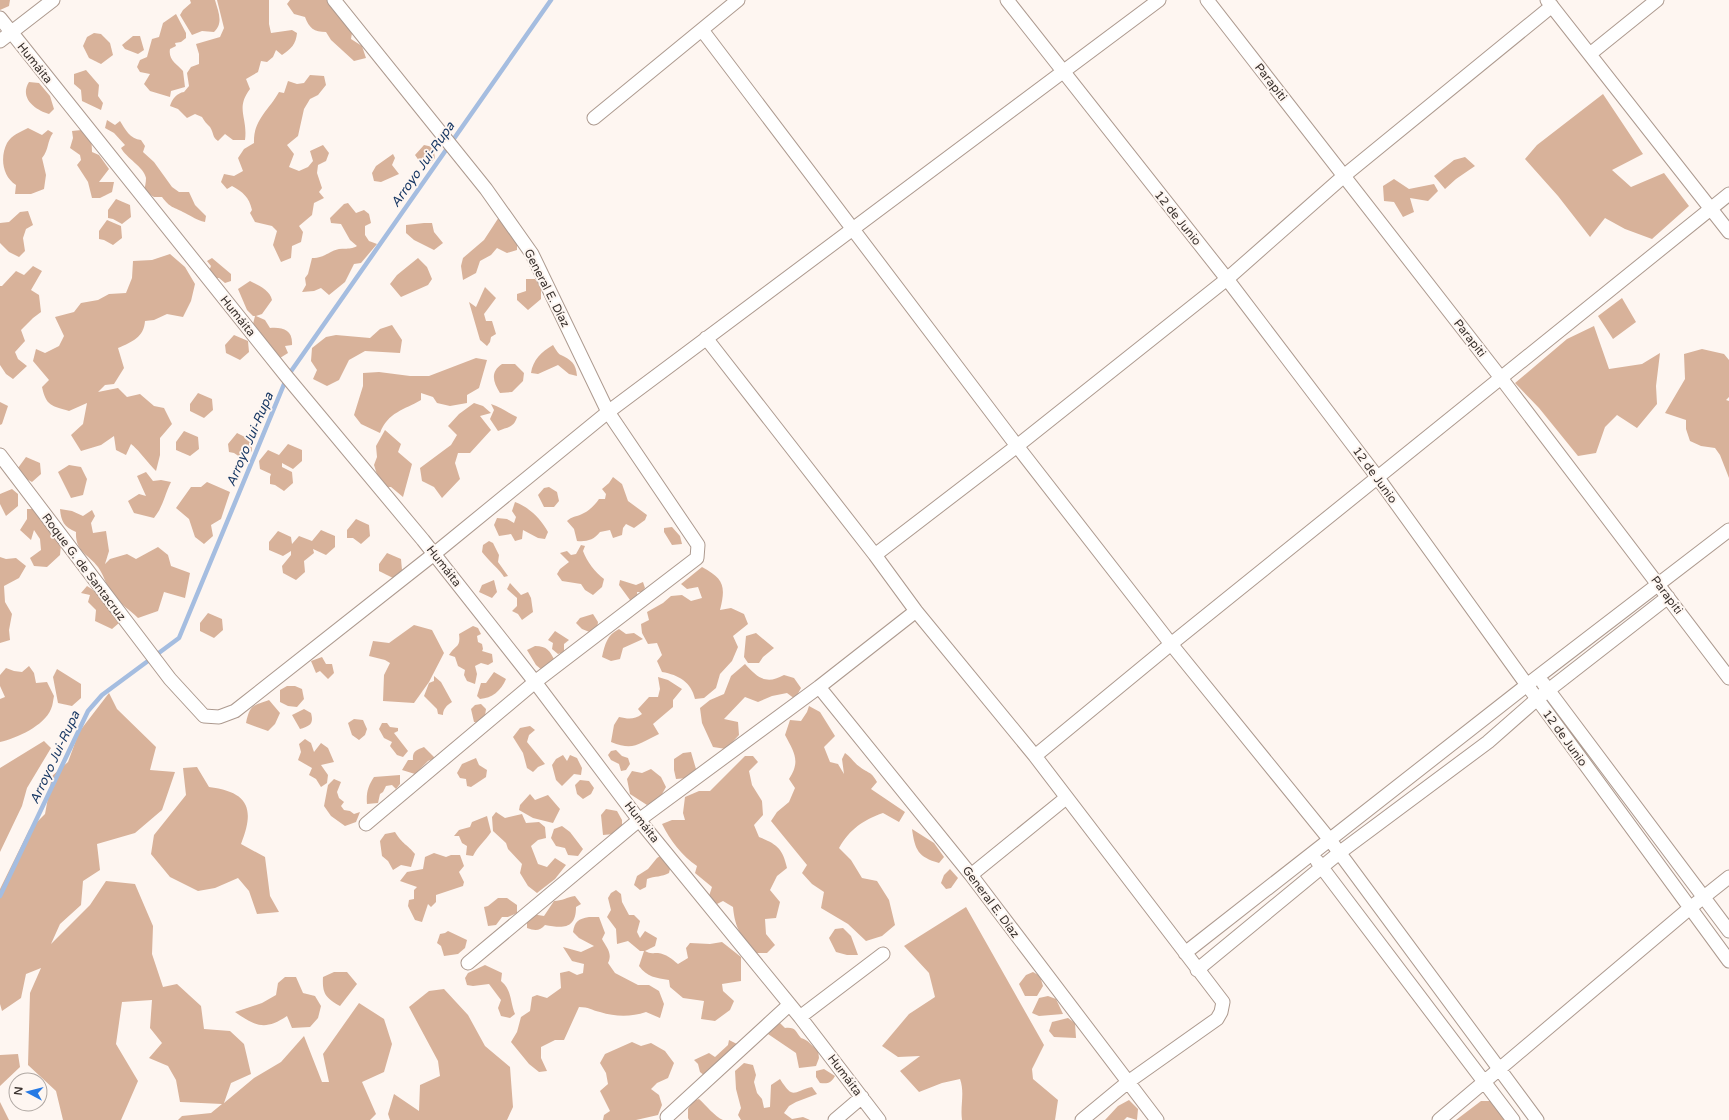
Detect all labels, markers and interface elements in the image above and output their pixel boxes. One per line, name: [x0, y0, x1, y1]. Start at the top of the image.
street label: Humáita: [14, 40, 56, 86]
street label: Parapiti: [1252, 60, 1290, 104]
water label: Arroyo Jui-Rupa: [387, 118, 459, 210]
street label: 12 de Junio: [1152, 188, 1204, 248]
street label: General E. Díaz: [521, 247, 573, 329]
street label: Humáita: [217, 293, 259, 339]
street label: Parapiti: [1451, 316, 1489, 360]
water label: Arroyo Jui-Rupa: [223, 389, 277, 489]
street label: 12 de Junio: [1350, 444, 1400, 506]
street label: Roque G. de Santacruz: [39, 511, 129, 623]
street label: Humáita: [424, 543, 464, 589]
street label: Parapiti: [1648, 573, 1686, 617]
street label: 12 de Junio: [1540, 707, 1590, 769]
water label: Arroyo Jui-Rupa: [26, 708, 84, 806]
street label: Humáita: [622, 799, 662, 845]
street label: General E. Díaz: [960, 863, 1022, 941]
street label: Humáita: [825, 1052, 865, 1098]
north arrow: [8, 1072, 48, 1112]
text: N: [12, 1086, 26, 1096]

